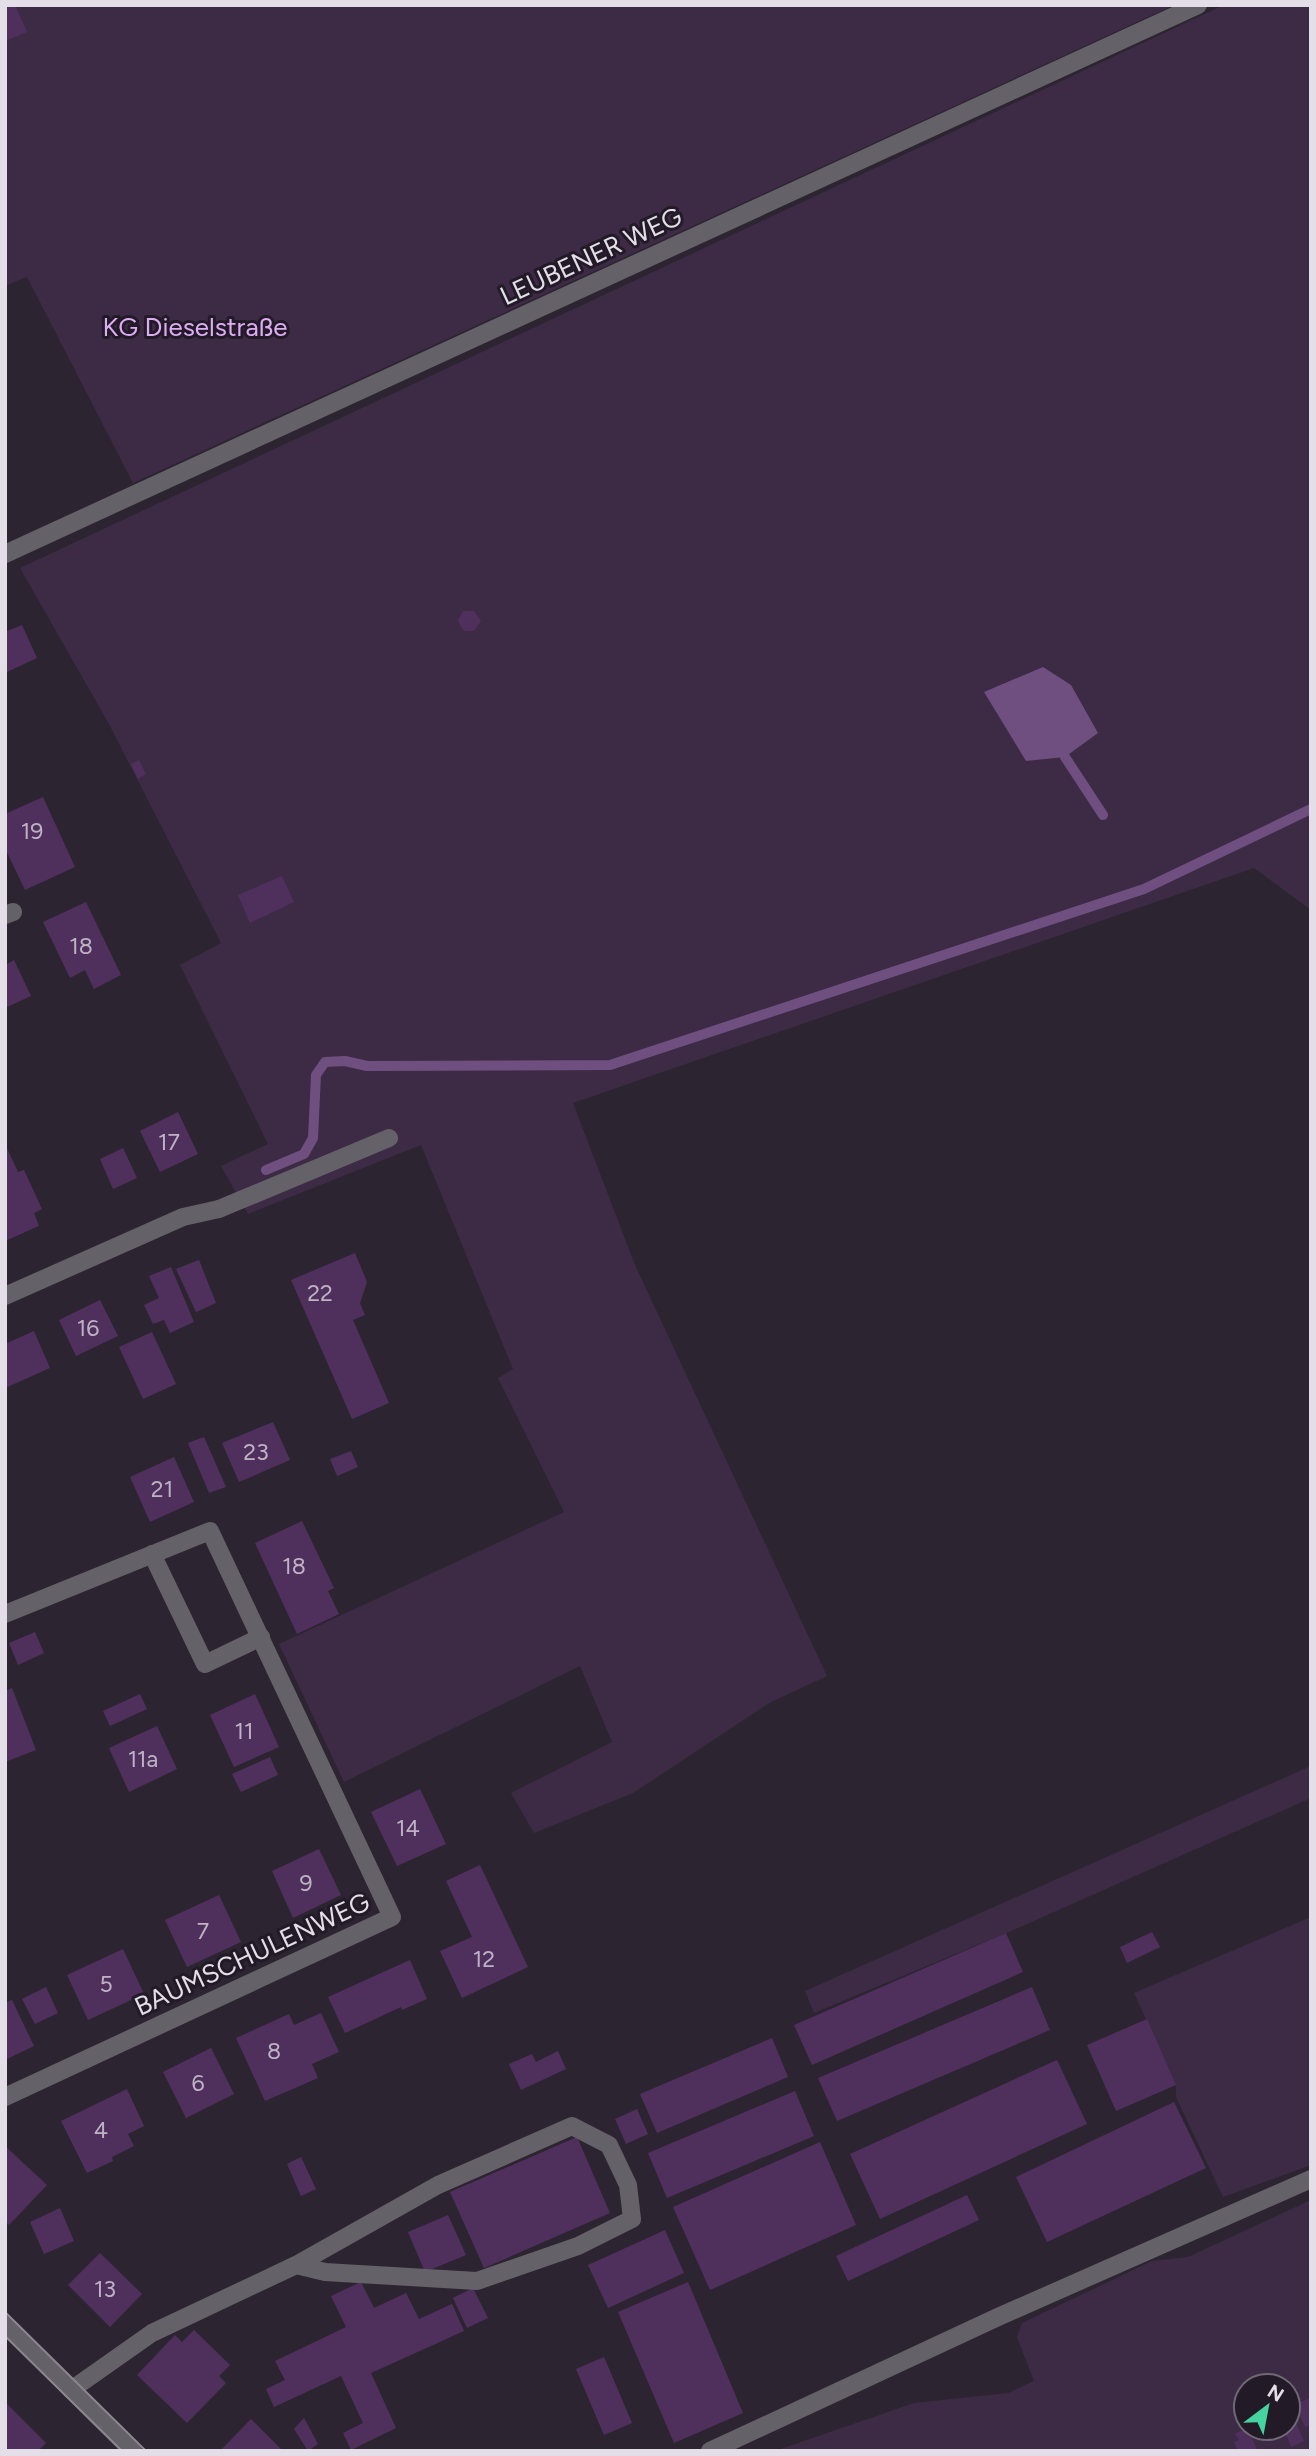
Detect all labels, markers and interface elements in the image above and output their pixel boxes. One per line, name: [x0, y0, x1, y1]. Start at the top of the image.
street label: LEUBENER WEG: [495, 200, 687, 312]
park label: KG Dieselstraße: [102, 311, 288, 343]
house number: 19: [21, 817, 43, 845]
house number: 18: [69, 932, 93, 960]
house number: 17: [158, 1128, 180, 1156]
house number: 22: [307, 1279, 333, 1307]
house number: 16: [77, 1314, 99, 1342]
house number: 23: [243, 1438, 269, 1466]
house number: 21: [151, 1475, 173, 1503]
house number: 18: [282, 1552, 306, 1580]
house number: 11: [235, 1717, 254, 1745]
house number: 11a: [128, 1745, 158, 1773]
house number: 14: [396, 1814, 420, 1842]
house number: 9: [299, 1869, 313, 1897]
street label: BAUMSCHULENWEG: [129, 1885, 375, 2023]
house number: 7: [197, 1917, 209, 1945]
house number: 12: [473, 1945, 495, 1973]
house number: 5: [99, 1970, 113, 1998]
house number: 8: [267, 2037, 281, 2065]
house number: 6: [191, 2069, 205, 2097]
house number: 4: [94, 2116, 108, 2144]
house number: 13: [94, 2275, 116, 2303]
north arrow: [1232, 2372, 1302, 2442]
text: N: [1263, 2379, 1288, 2407]

